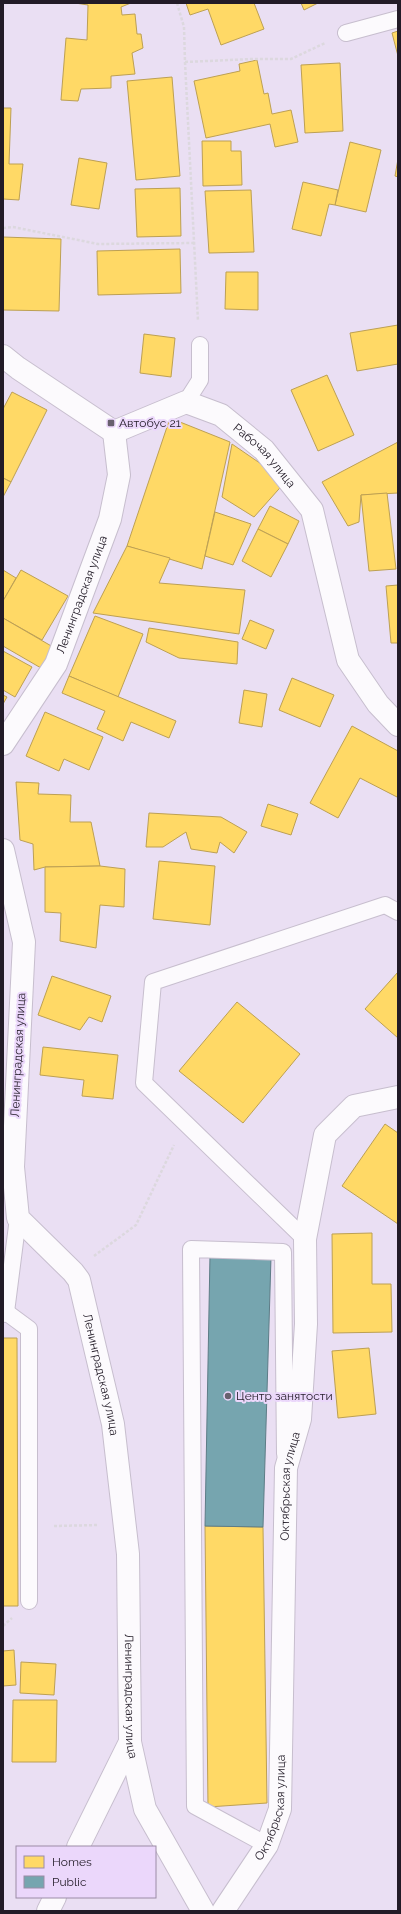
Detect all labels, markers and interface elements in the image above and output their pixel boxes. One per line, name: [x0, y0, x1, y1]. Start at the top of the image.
place label: Автобус 21: [119, 416, 181, 430]
marker: Автобус 21: [106, 418, 116, 428]
street label: Рабочая улица: [230, 421, 298, 490]
street label: Ленинградская улица: [53, 534, 110, 656]
street label: Ленинградская улица: [8, 992, 28, 1118]
street label: Ленинградская улица: [80, 1312, 121, 1436]
place label: Центр занятости: [236, 1389, 333, 1403]
marker: Центр занятости: [223, 1391, 233, 1401]
street label: Октябрьская улица: [278, 1430, 303, 1541]
street label: Ленинградская улица: [122, 1634, 140, 1760]
street label: Октябрьская улица: [252, 1755, 288, 1863]
legend: [16, 1846, 156, 1898]
text: Homes: [52, 1855, 92, 1869]
text: Public: [52, 1875, 87, 1889]

